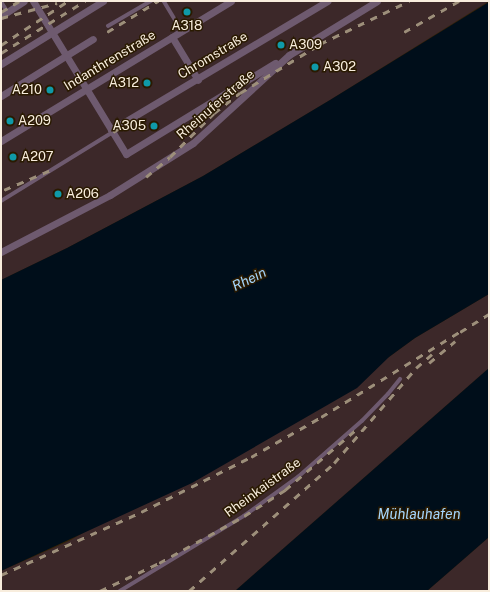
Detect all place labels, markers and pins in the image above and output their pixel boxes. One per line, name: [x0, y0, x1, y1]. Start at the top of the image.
marker: A318: [182, 7, 192, 17]
place label: A318: [171, 18, 203, 34]
place label: A309: [289, 37, 322, 53]
marker: A309: [276, 40, 286, 50]
place label: A302: [323, 59, 356, 75]
marker: A302: [310, 62, 320, 72]
place label: A312: [109, 75, 139, 91]
marker: A312: [142, 78, 152, 88]
place label: A210: [12, 82, 42, 98]
marker: A210: [45, 85, 55, 95]
place label: A209: [18, 113, 51, 129]
marker: A209: [5, 116, 15, 126]
place label: A305: [112, 118, 146, 134]
marker: A305: [149, 121, 159, 131]
place label: A207: [21, 149, 54, 165]
marker: A207: [8, 152, 18, 162]
place label: A206: [66, 186, 99, 202]
marker: A206: [53, 189, 63, 199]

